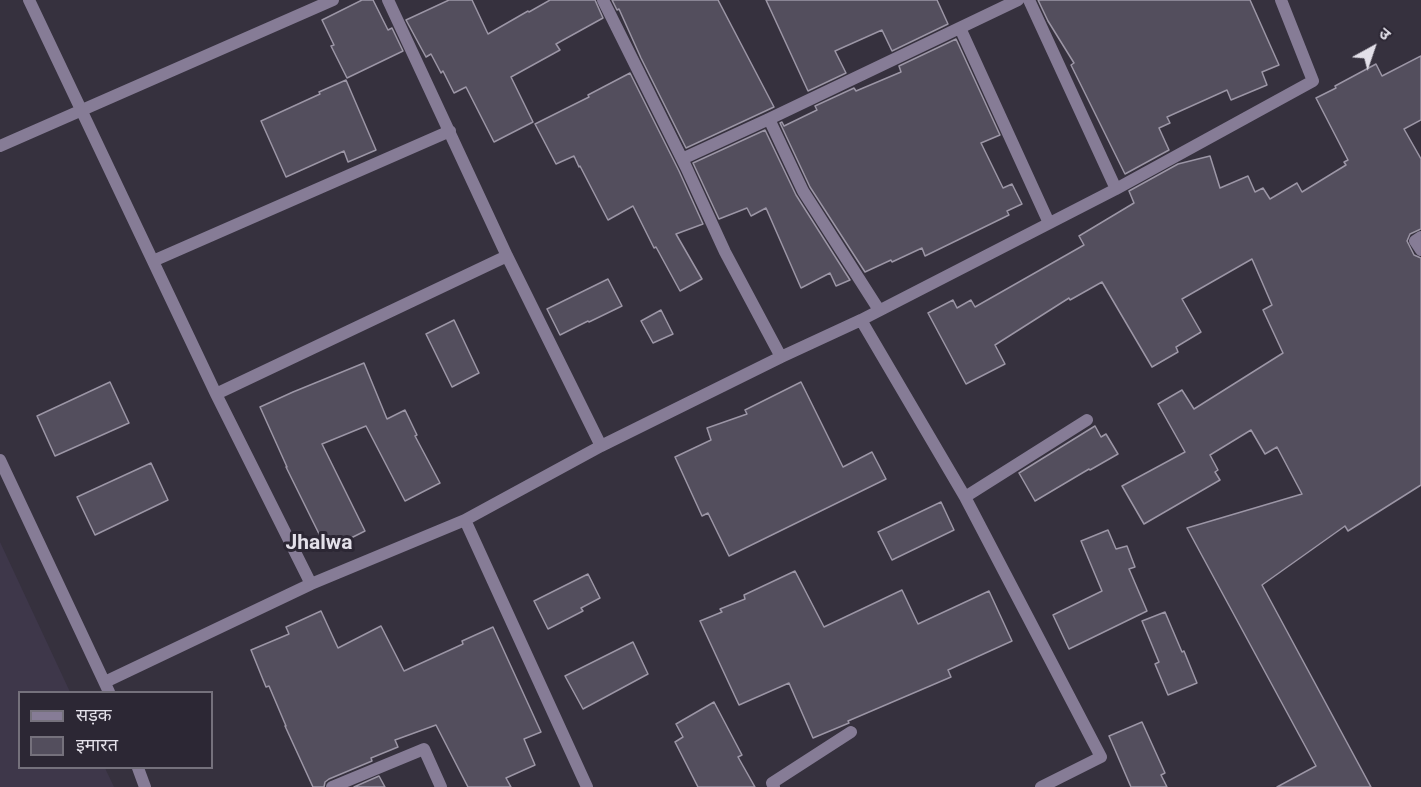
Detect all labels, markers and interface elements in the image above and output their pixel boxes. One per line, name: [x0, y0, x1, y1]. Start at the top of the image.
north arrow: [1343, 18, 1403, 78]
text: उ: [1375, 24, 1395, 44]
district label: Jhalwa: [286, 531, 352, 557]
legend: [18, 691, 213, 769]
text: सड़क: [76, 704, 112, 725]
text: इमारत: [76, 734, 118, 755]

